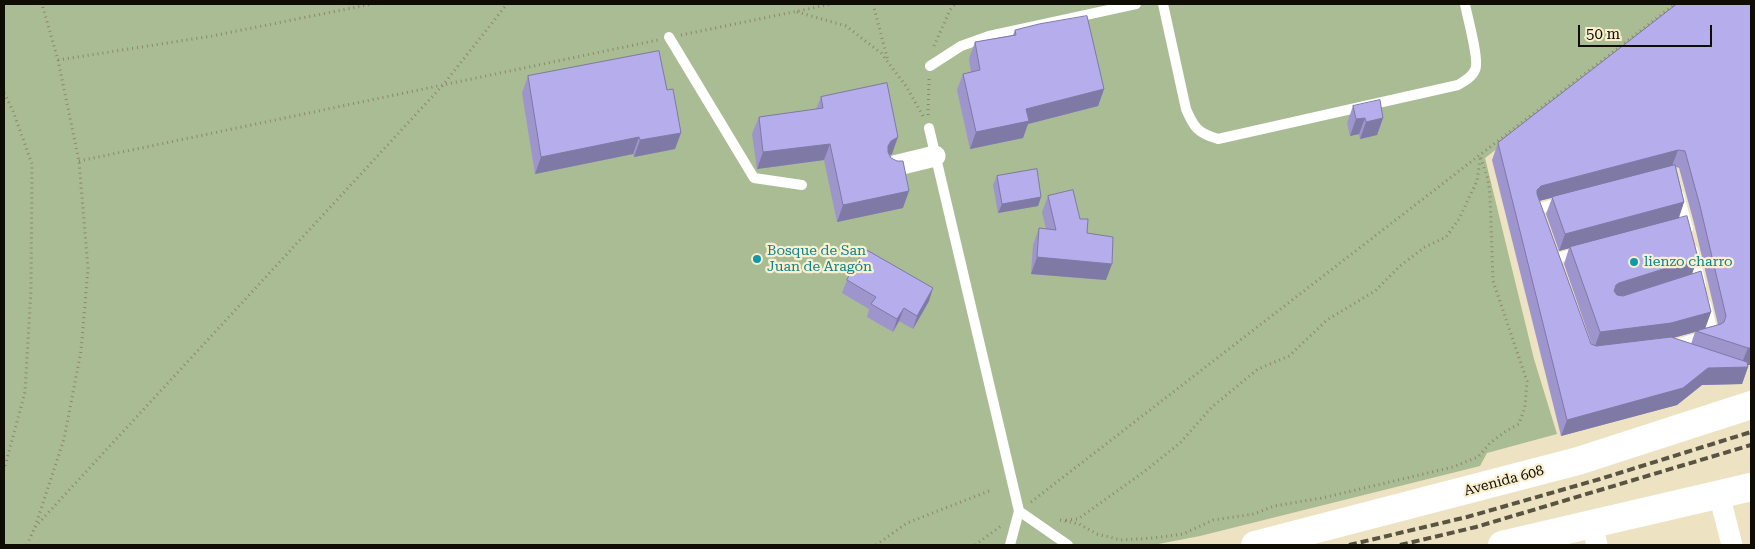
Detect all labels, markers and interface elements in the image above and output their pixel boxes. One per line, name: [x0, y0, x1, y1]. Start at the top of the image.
scale bar: [1580, 15, 1714, 47]
text: 50 m: [1586, 25, 1620, 43]
place label: Bosque de San Juan de Aragón: [767, 243, 872, 276]
marker: Bosque de San Juan de Aragón: [751, 253, 763, 265]
place label: lienzo charro: [1644, 254, 1733, 270]
marker: lienzo charro: [1628, 256, 1640, 268]
street label: Avenida 608: [1462, 462, 1546, 500]

